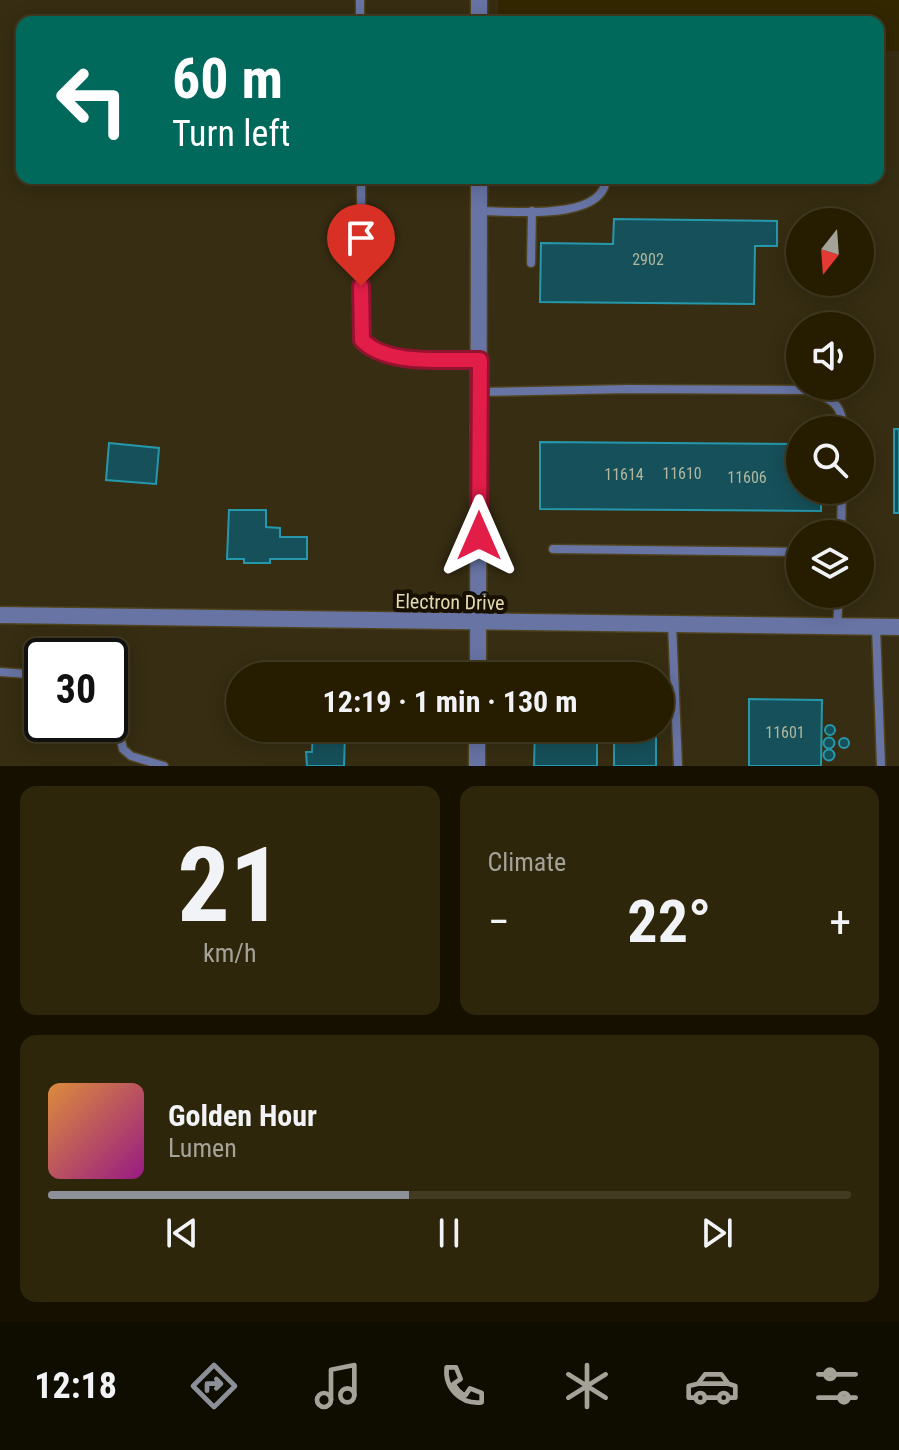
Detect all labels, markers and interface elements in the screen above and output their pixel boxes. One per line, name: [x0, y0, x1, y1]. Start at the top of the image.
text: 60 m: [172, 46, 283, 112]
icon: left: [40, 48, 144, 152]
text: Turn left: [172, 113, 290, 155]
pin: [327, 204, 395, 286]
north arrow: [786, 208, 874, 296]
map controls: [786, 208, 874, 608]
icon: arrive: [339, 216, 383, 260]
house number: 2902: [632, 250, 664, 269]
button: sound: [786, 312, 874, 400]
button: search: [786, 416, 874, 504]
house number: 11610: [662, 464, 702, 483]
house number: 11614: [604, 465, 644, 484]
house number: 11606: [727, 468, 767, 487]
position arrow: [437, 494, 521, 578]
button: layers: [786, 520, 874, 608]
street label: Electron Drive: [395, 589, 505, 615]
speed limit sign: 30: [24, 638, 128, 742]
text: 12:19 · 1 min · 130 m: [323, 684, 577, 719]
house number: 11601: [765, 723, 805, 742]
text: 21: [177, 825, 282, 946]
text: Climate: [488, 847, 566, 877]
text: 22°: [627, 886, 711, 957]
text: −: [488, 896, 510, 948]
text: +: [829, 896, 851, 948]
text: km/h: [203, 938, 257, 968]
text: Golden Hour: [168, 1098, 317, 1133]
text: Lumen: [168, 1133, 237, 1163]
icon: previous: [160, 1211, 204, 1255]
icon: pause: [427, 1211, 471, 1255]
icon: next: [695, 1211, 739, 1255]
icon: directions: [186, 1358, 242, 1414]
icon: music: [310, 1358, 366, 1414]
icon: phone: [435, 1358, 491, 1414]
icon: climate: [559, 1358, 615, 1414]
icon: car: [684, 1358, 740, 1414]
icon: filters: [809, 1358, 865, 1414]
text: 12:18: [34, 1365, 117, 1407]

